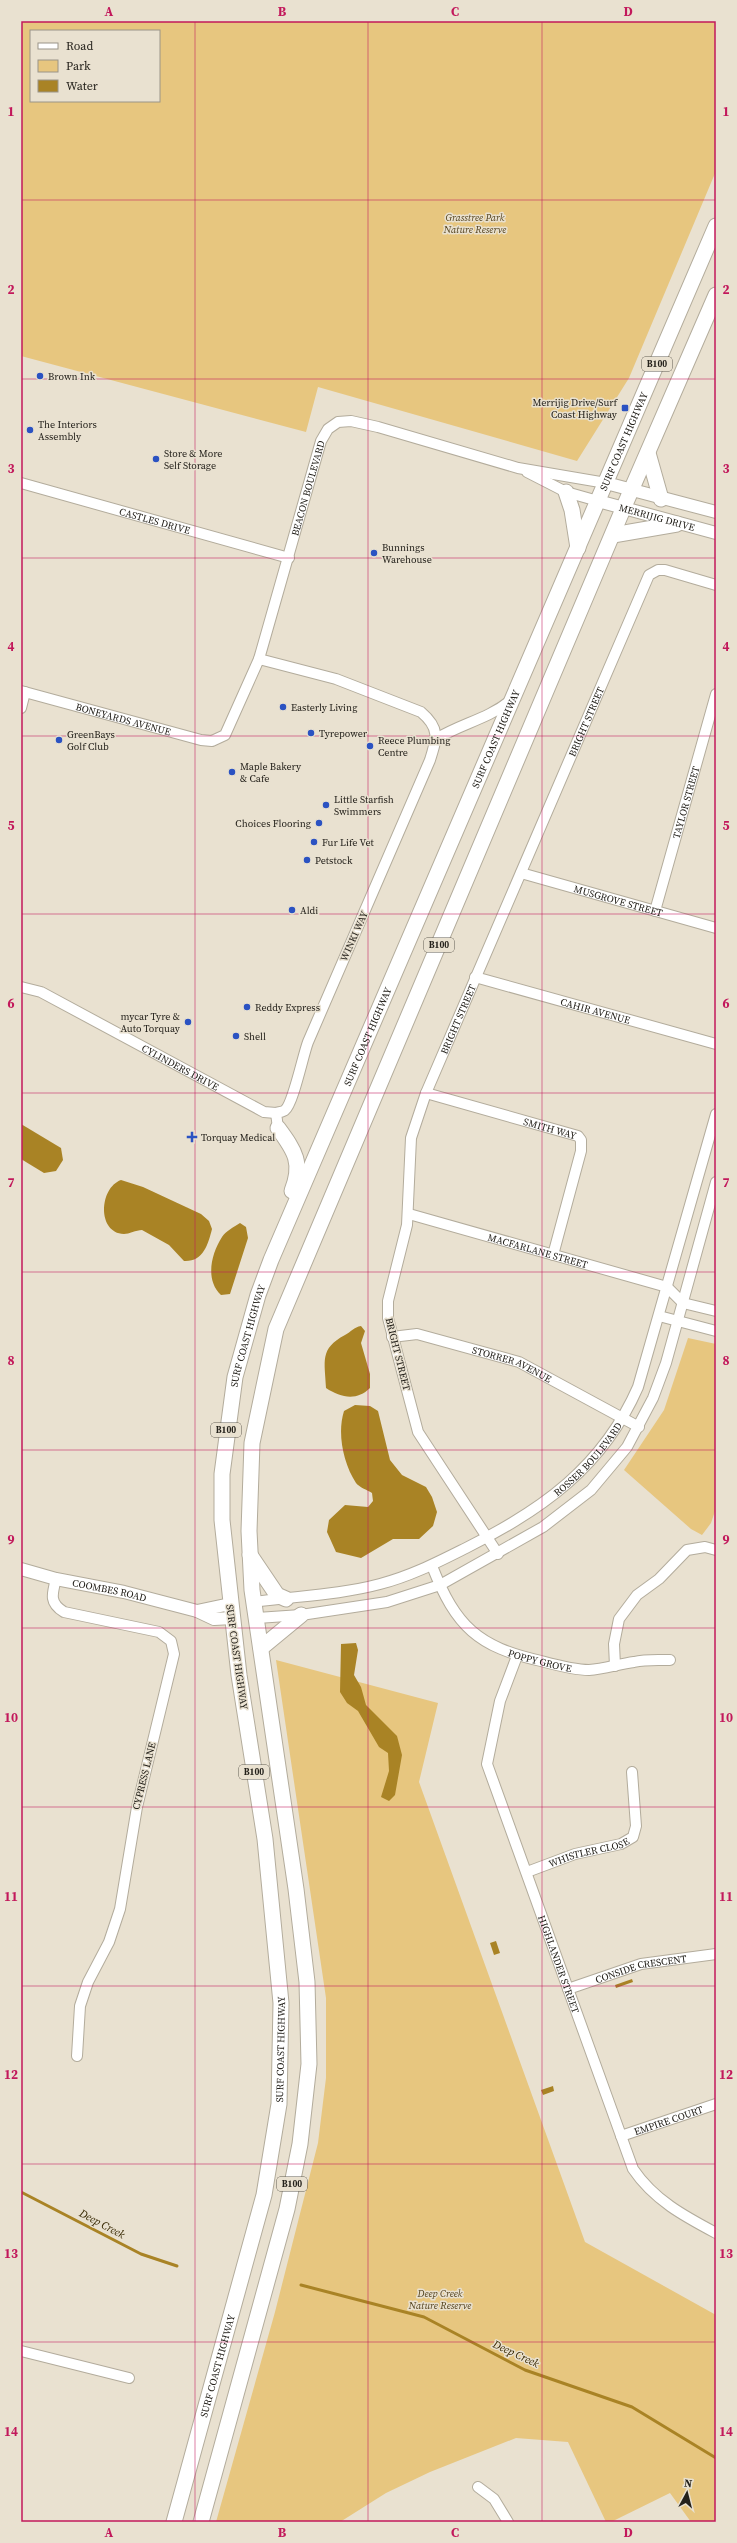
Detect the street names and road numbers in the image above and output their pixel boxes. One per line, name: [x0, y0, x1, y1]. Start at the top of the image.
road number: B100: [642, 357, 672, 371]
street label: SURF COAST HIGHWAY: [596, 389, 651, 492]
street label: BEACON BOULEVARD: [288, 439, 327, 537]
street label: MERRIJIG DRIVE: [618, 500, 696, 533]
street label: CASTLES DRIVE: [118, 504, 192, 537]
street label: BRIGHT STREET: [565, 685, 607, 758]
street label: SURF COAST HIGHWAY: [468, 687, 523, 790]
street label: BONEYARDS AVENUE: [74, 700, 172, 738]
street label: TAYLOR STREET: [669, 765, 702, 840]
street label: MUSGROVE STREET: [572, 882, 664, 919]
street label: WINKI WAY: [337, 908, 371, 963]
road number: B100: [424, 938, 454, 952]
street label: BRIGHT STREET: [437, 982, 478, 1056]
street label: SURF COAST HIGHWAY: [340, 984, 394, 1088]
street label: CAHIR AVENUE: [559, 995, 632, 1026]
street label: CYLINDERS DRIVE: [140, 1041, 221, 1093]
street label: SMITH WAY: [522, 1114, 579, 1142]
street label: MACFARLANE STREET: [486, 1230, 590, 1271]
street label: SURF COAST HIGHWAY: [227, 1282, 268, 1388]
street label: BRIGHT STREET: [383, 1316, 413, 1392]
street label: STORRER AVENUE: [471, 1343, 554, 1385]
street label: ROSSER BOULEVARD: [551, 1420, 624, 1499]
road number: B100: [211, 1423, 241, 1437]
street label: COOMBES ROAD: [71, 1576, 148, 1604]
street label: SURF COAST HIGHWAY: [223, 1604, 251, 1711]
street label: POPPY GROVE: [506, 1646, 573, 1675]
street label: CYPRESS LANE: [129, 1741, 159, 1811]
road number: B100: [239, 1765, 269, 1779]
street label: WHISTLER CLOSE: [547, 1834, 631, 1870]
street label: HIGHLANDER STREET: [535, 1913, 583, 2015]
street label: CONSIDE CRESCENT: [593, 1951, 687, 1986]
street label: SURF COAST HIGHWAY: [273, 1995, 288, 2103]
street label: EMPIRE COURT: [632, 2102, 705, 2138]
road number: B100: [277, 2177, 307, 2191]
street label: SURF COAST HIGHWAY: [197, 2312, 238, 2419]

